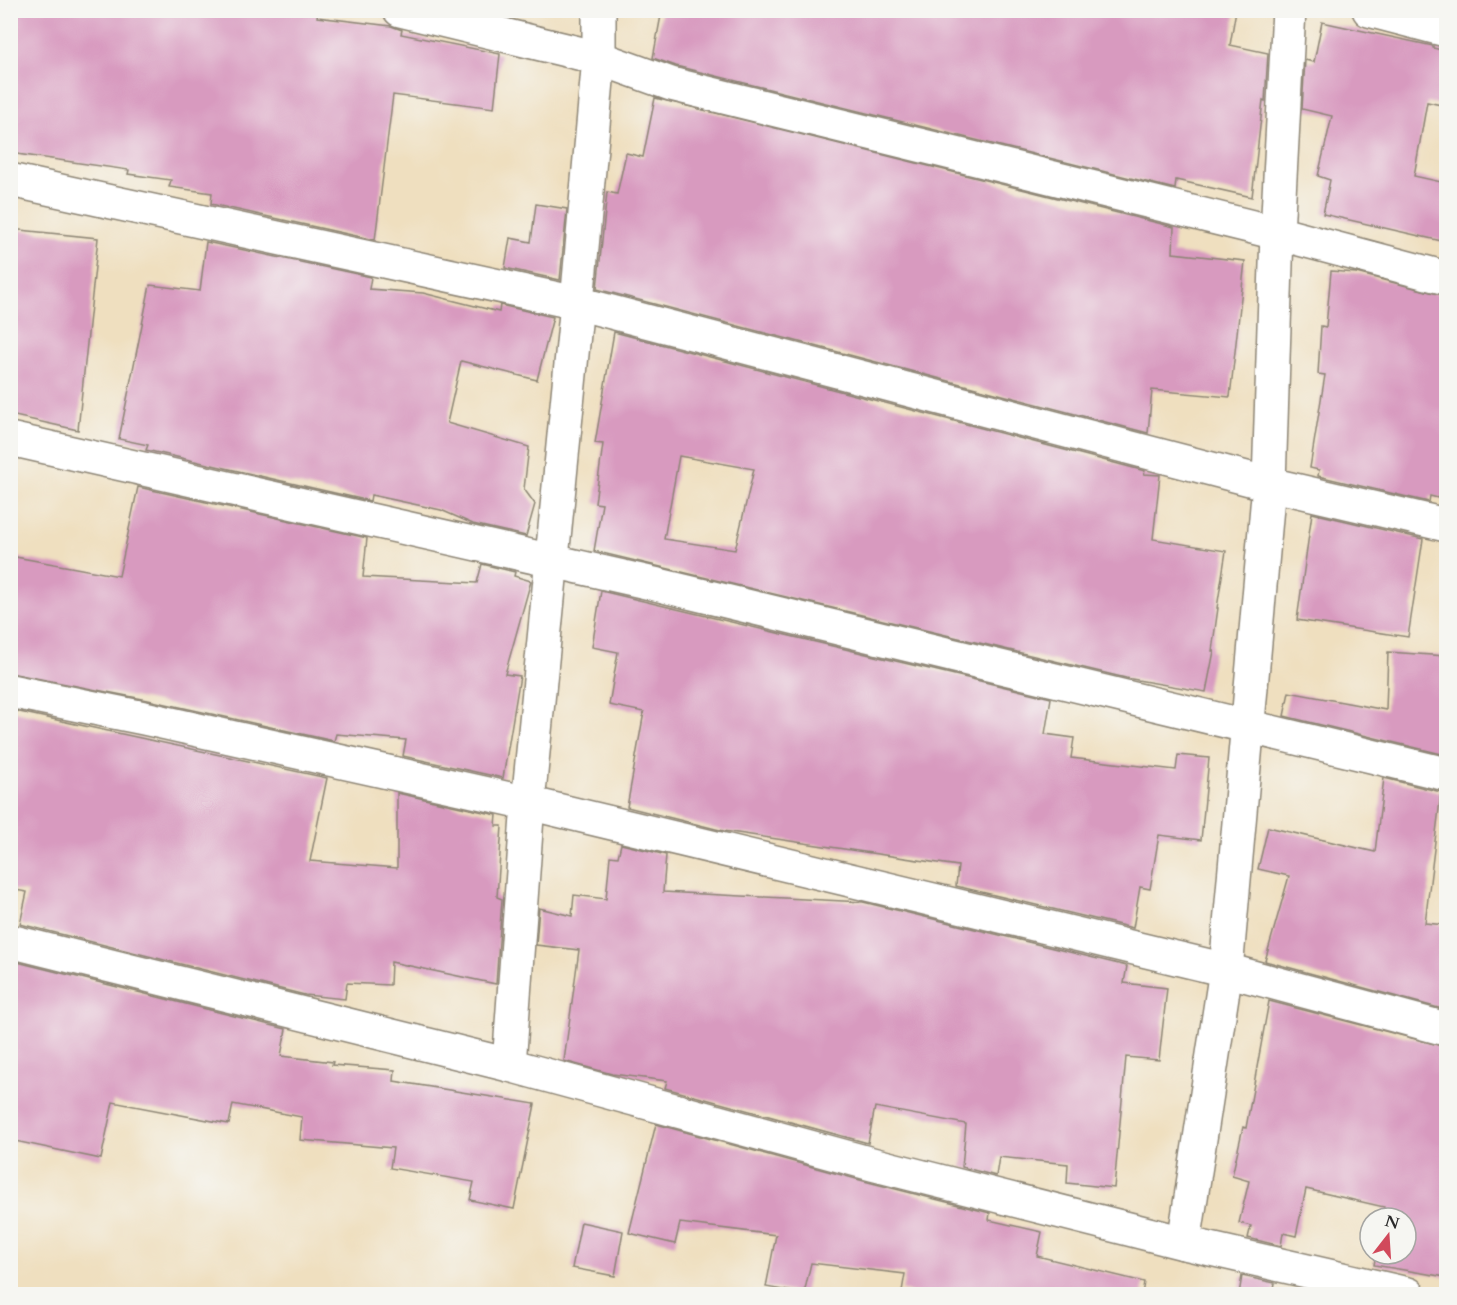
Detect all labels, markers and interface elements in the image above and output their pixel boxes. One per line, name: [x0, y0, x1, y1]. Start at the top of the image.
north arrow: [1358, 1206, 1418, 1266]
text: N: [1382, 1210, 1402, 1235]

